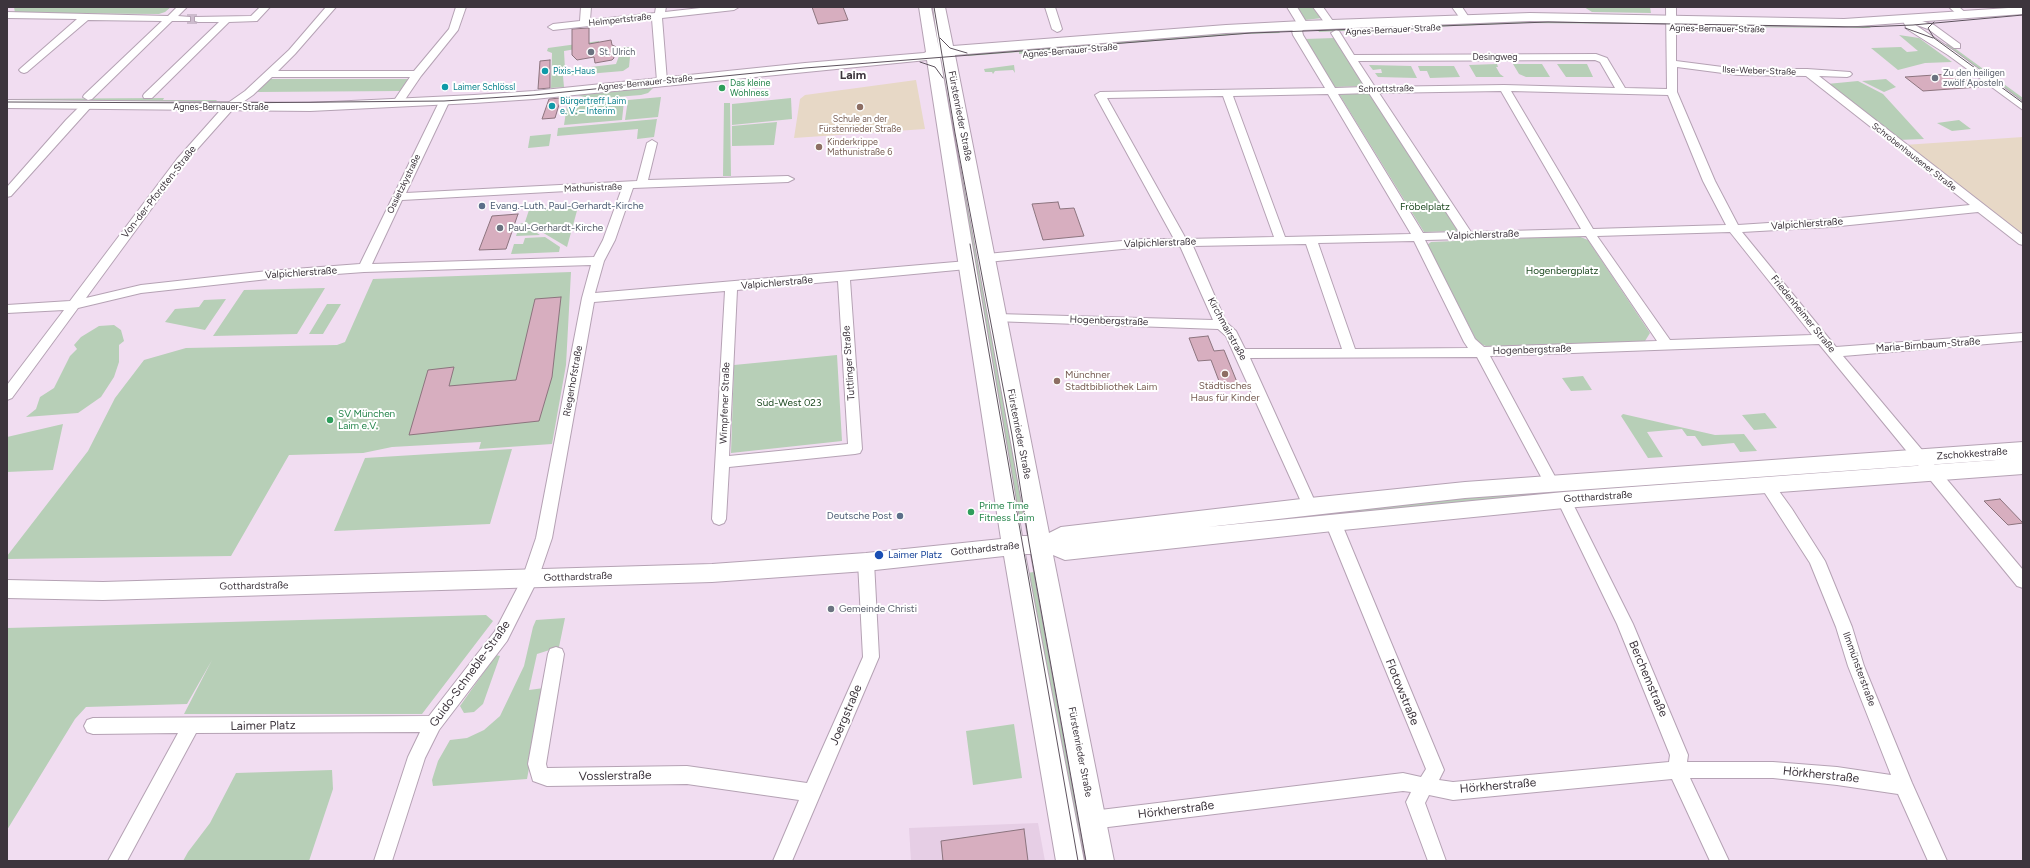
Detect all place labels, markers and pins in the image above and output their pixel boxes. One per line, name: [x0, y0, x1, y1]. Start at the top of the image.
marker: St. Ulrich: [586, 47, 596, 57]
place label: St. Ulrich: [599, 47, 635, 57]
marker: Pixis-Haus: [540, 66, 550, 76]
place label: Pixis-Haus: [553, 66, 595, 76]
place label: Zu den heiligen zwölf Aposteln: [1943, 68, 2005, 89]
marker: Zu den heiligen zwölf Aposteln: [1930, 73, 1940, 83]
place label: Das kleine Wohlness: [730, 78, 770, 99]
marker: Laimer Schlössl: [440, 82, 450, 92]
place label: Laimer Schlössl: [453, 82, 515, 92]
marker: Das kleine Wohlness: [717, 83, 727, 93]
place label: Bürgertreff Laim e. V. – Interim: [560, 96, 626, 117]
marker: Bürgertreff Laim e. V. – Interim: [547, 101, 557, 111]
marker: Schule an der Fürstenrieder Straße: [855, 102, 865, 112]
place label: Schule an der Fürstenrieder Straße: [819, 114, 901, 135]
place label: Kinderkrippe Mathunistraße 6: [827, 137, 892, 158]
marker: Kinderkrippe Mathunistraße 6: [814, 142, 824, 152]
place label: Evang.-Luth. Paul-Gerhardt-Kirche: [490, 200, 644, 212]
marker: Evang.-Luth. Paul-Gerhardt-Kirche: [477, 201, 487, 211]
place label: Paul-Gerhardt-Kirche: [508, 222, 603, 234]
marker: Paul-Gerhardt-Kirche: [495, 223, 505, 233]
place label: Münchner Stadtbibliothek Laim: [1065, 369, 1157, 392]
marker: Städtisches Haus für Kinder: [1220, 369, 1230, 379]
marker: Münchner Stadtbibliothek Laim: [1052, 376, 1062, 386]
place label: Städtisches Haus für Kinder: [1190, 380, 1260, 404]
place label: SV München Laim e.V.: [338, 408, 395, 432]
marker: SV München Laim e.V.: [325, 415, 335, 425]
place label: Prime Time Fitness Laim: [979, 500, 1034, 524]
marker: Prime Time Fitness Laim: [966, 507, 976, 517]
place label: Deutsche Post: [827, 510, 892, 522]
marker: Deutsche Post: [895, 511, 905, 521]
marker: Laimer Platz: [873, 549, 885, 561]
place label: Laimer Platz: [888, 549, 942, 561]
place label: Gemeinde Christi: [839, 603, 917, 615]
marker: Gemeinde Christi: [826, 604, 836, 614]

